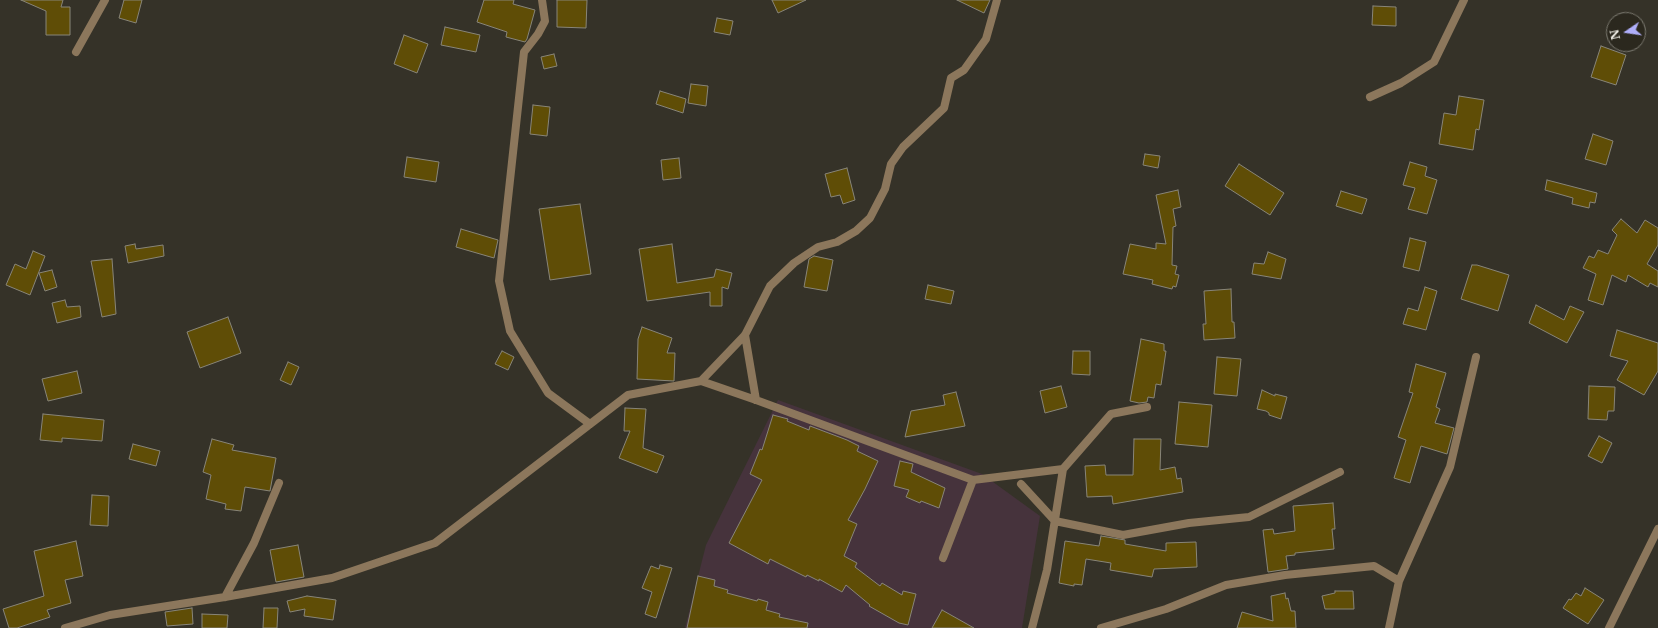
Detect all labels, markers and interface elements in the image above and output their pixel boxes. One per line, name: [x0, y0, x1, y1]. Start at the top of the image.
north arrow: [1606, 12, 1646, 52]
text: N: [1607, 28, 1623, 41]

